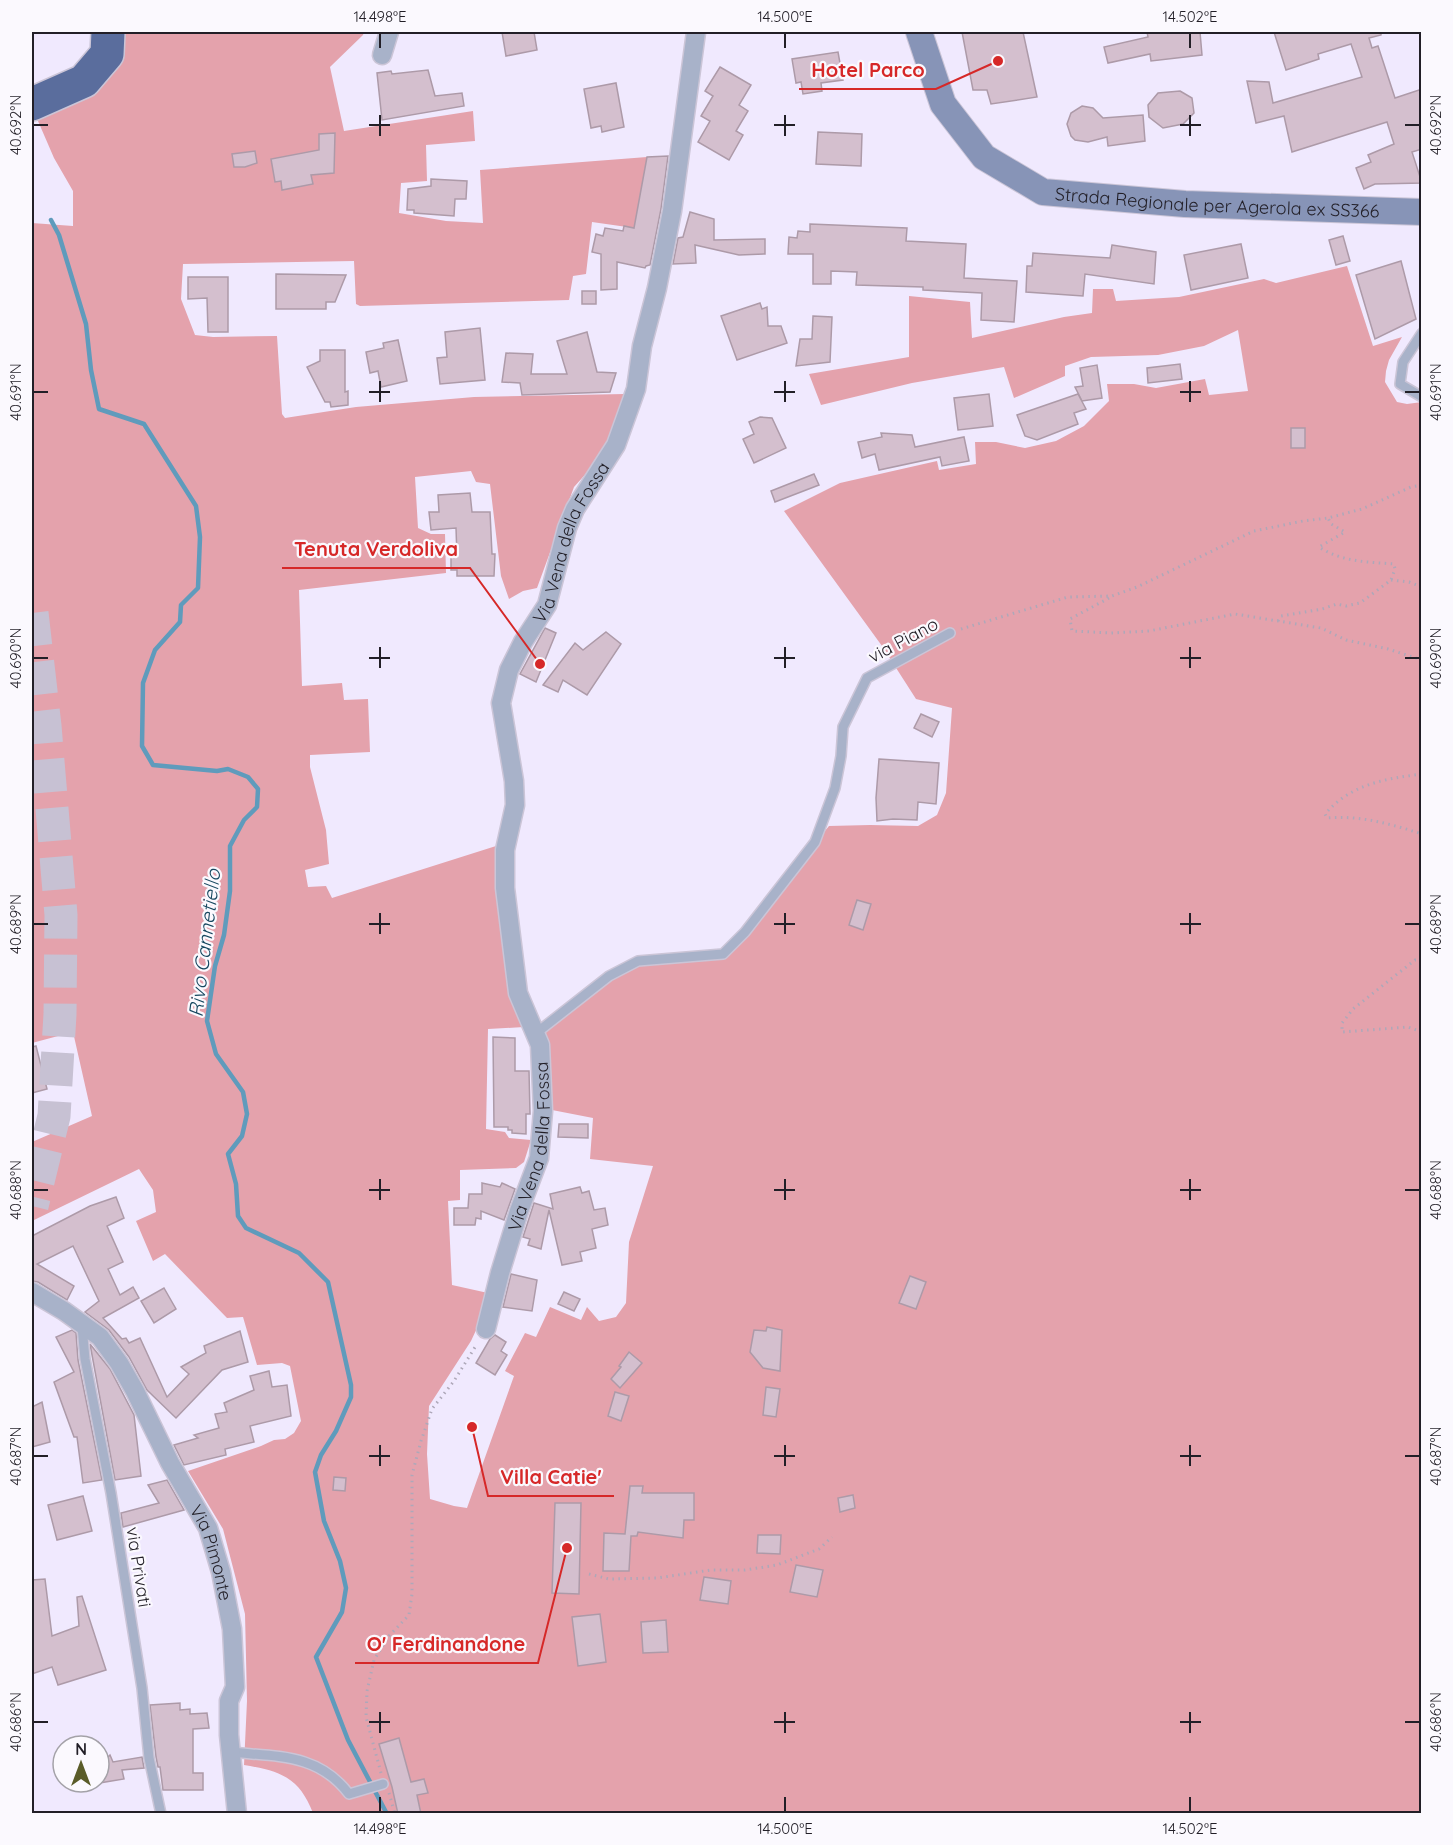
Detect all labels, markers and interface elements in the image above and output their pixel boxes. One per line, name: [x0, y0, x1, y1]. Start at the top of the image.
text: 14.498°E: [353, 7, 407, 26]
text: 14.500°E: [757, 7, 813, 26]
text: 14.502°E: [1163, 7, 1217, 26]
callout: Hotel Parco: [799, 51, 936, 89]
text: Hotel Parco: [811, 57, 925, 82]
text: 40.692°N: [6, 95, 25, 155]
text: 40.692°N: [1426, 95, 1445, 155]
street label: Strada Regionale per Agerola ex SS366: [1054, 182, 1380, 222]
text: 40.691°N: [6, 363, 25, 421]
text: 40.691°N: [1426, 363, 1445, 421]
street label: Via Vena della Fossa: [527, 457, 614, 627]
callout: Tenuta Verdoliva: [282, 530, 470, 568]
text: Tenuta Verdoliva: [294, 536, 458, 561]
street label: via Piano: [864, 612, 942, 668]
text: 40.690°N: [6, 628, 25, 688]
text: 40.690°N: [1426, 628, 1445, 688]
water label: Rivo Cannetiello: [183, 867, 226, 1018]
text: 40.689°N: [6, 894, 25, 954]
text: 40.689°N: [1426, 894, 1445, 954]
street label: Via Vena della Fossa: [502, 1061, 555, 1234]
text: 40.688°N: [6, 1160, 25, 1220]
text: 40.688°N: [1426, 1160, 1445, 1220]
text: 40.687°N: [6, 1427, 25, 1485]
text: 40.687°N: [1426, 1427, 1445, 1485]
callout: Villa Catie': [488, 1458, 614, 1496]
text: Villa Catie': [500, 1464, 602, 1489]
street label: Via Pimonte: [185, 1500, 238, 1602]
street label: via Privati: [121, 1525, 157, 1609]
callout: O' Ferdinandone: [355, 1625, 538, 1663]
text: O' Ferdinandone: [367, 1631, 525, 1656]
text: 40.686°N: [6, 1692, 25, 1752]
text: 40.686°N: [1426, 1692, 1445, 1752]
north arrow: [51, 1734, 111, 1794]
text: N: [75, 1739, 87, 1759]
text: 14.498°E: [353, 1819, 407, 1838]
text: 14.500°E: [757, 1819, 813, 1838]
text: 14.502°E: [1163, 1819, 1217, 1838]

